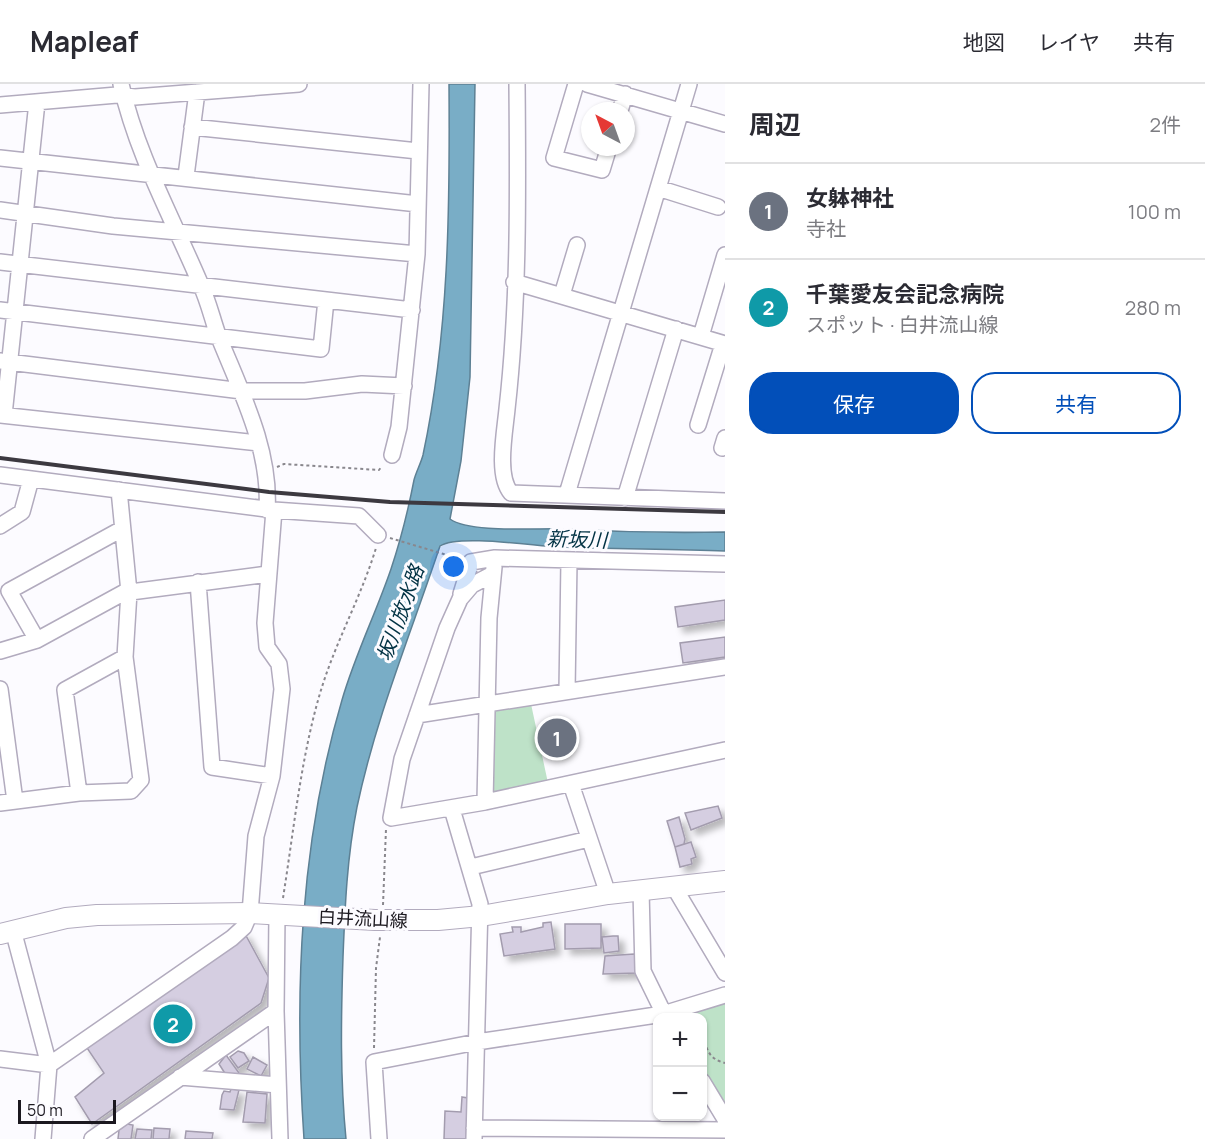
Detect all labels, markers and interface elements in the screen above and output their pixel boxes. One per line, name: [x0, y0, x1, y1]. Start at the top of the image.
text: Mapleaf: [30, 22, 138, 60]
text: 地図: [963, 28, 1005, 56]
text: レイヤ: [1038, 28, 1100, 56]
text: 共有: [1133, 28, 1175, 56]
north arrow: [581, 102, 635, 156]
text: 周辺: [749, 106, 801, 142]
text: 2件: [1150, 111, 1181, 138]
text: 女躰神社: [806, 183, 894, 213]
text: 1: [764, 198, 773, 225]
text: 100 m: [1128, 198, 1181, 225]
text: 寺社: [806, 215, 846, 242]
text: 千葉愛友会記念病院: [806, 279, 1004, 309]
text: 2: [763, 294, 774, 321]
text: 280 m: [1125, 294, 1181, 321]
text: スポット · 白井流山線: [806, 311, 999, 338]
button: 保存: [749, 372, 959, 434]
button: 共有: [971, 372, 1181, 434]
water label: 新坂川: [547, 524, 609, 554]
your location: [439, 552, 468, 581]
water label: 坂川放水路: [370, 560, 430, 665]
pin: 1: [538, 716, 576, 760]
street label: 白井流山線: [317, 904, 409, 932]
pin: 2: [154, 1002, 192, 1046]
map controls: [653, 1013, 707, 1121]
button: +: [653, 1013, 707, 1067]
button: −: [653, 1067, 707, 1121]
scale bar: [18, 1097, 116, 1124]
text: 50 m: [27, 1099, 63, 1121]

